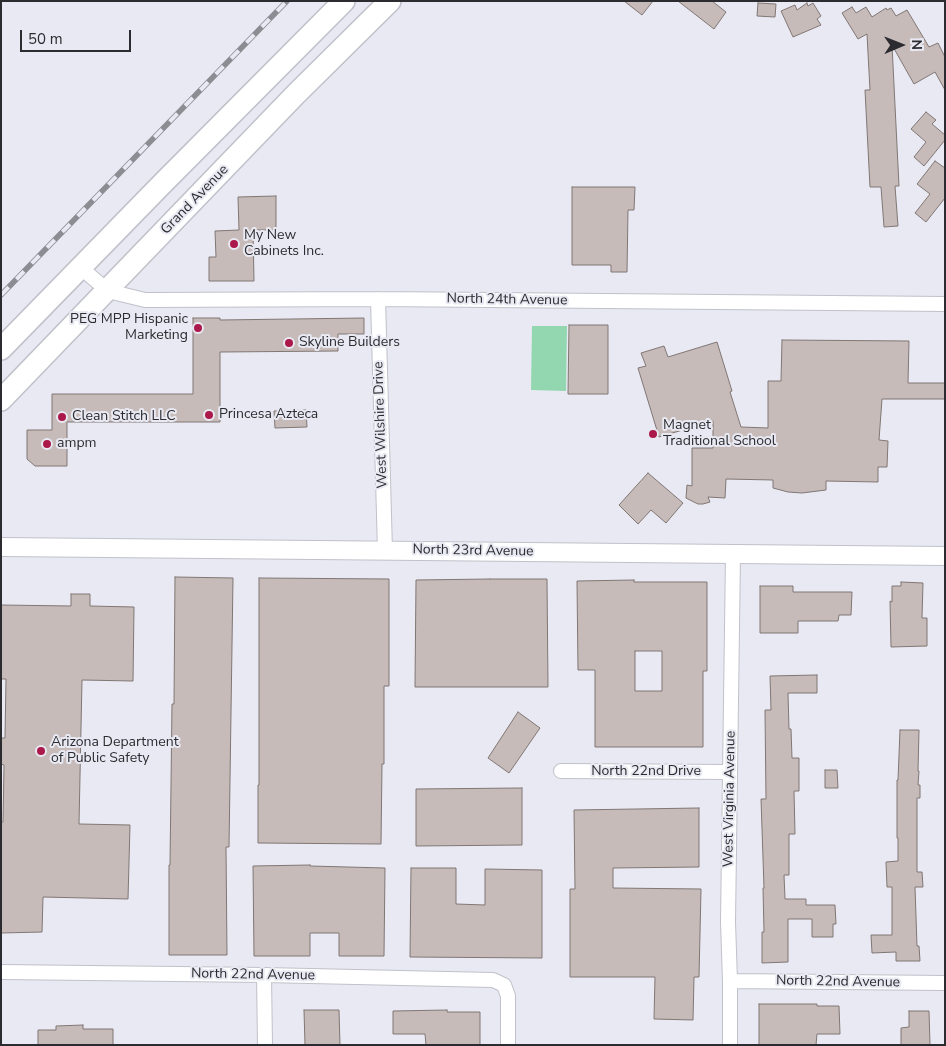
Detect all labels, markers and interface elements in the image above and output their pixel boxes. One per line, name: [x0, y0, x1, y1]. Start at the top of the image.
scale bar: [22, 20, 134, 52]
north arrow: [876, 20, 926, 70]
text: 50 m: [28, 29, 63, 49]
text: N: [907, 39, 926, 50]
street label: Grand Avenue: [158, 162, 232, 238]
place label: My New Cabinets Inc.: [244, 228, 324, 260]
marker: My New Cabinets Inc.: [228, 238, 240, 250]
street label: North 24th Avenue: [446, 291, 568, 309]
place label: PEG MPP Hispanic Marketing: [70, 312, 188, 344]
marker: PEG MPP Hispanic Marketing: [192, 322, 204, 334]
place label: Skyline Builders: [299, 335, 400, 351]
marker: Skyline Builders: [283, 337, 295, 349]
street label: West Wilshire Drive: [370, 361, 392, 489]
place label: Princesa Azteca: [219, 407, 318, 423]
place label: Clean Stitch LLC: [72, 409, 176, 425]
marker: Princesa Azteca: [203, 409, 215, 421]
marker: Clean Stitch LLC: [56, 411, 68, 423]
place label: Magnet Traditional School: [663, 418, 776, 451]
marker: Magnet Traditional School: [647, 428, 659, 440]
place label: ampm: [57, 436, 97, 452]
marker: ampm: [41, 438, 53, 450]
street label: North 23rd Avenue: [412, 542, 534, 560]
street label: West Virginia Avenue: [720, 731, 740, 867]
place label: Arizona Department of Public Safety: [51, 735, 179, 768]
marker: Arizona Department of Public Safety: [35, 745, 47, 757]
street label: North 22nd Drive: [591, 764, 701, 780]
street label: North 22nd Avenue: [191, 966, 315, 984]
street label: North 22nd Avenue: [776, 973, 900, 991]

